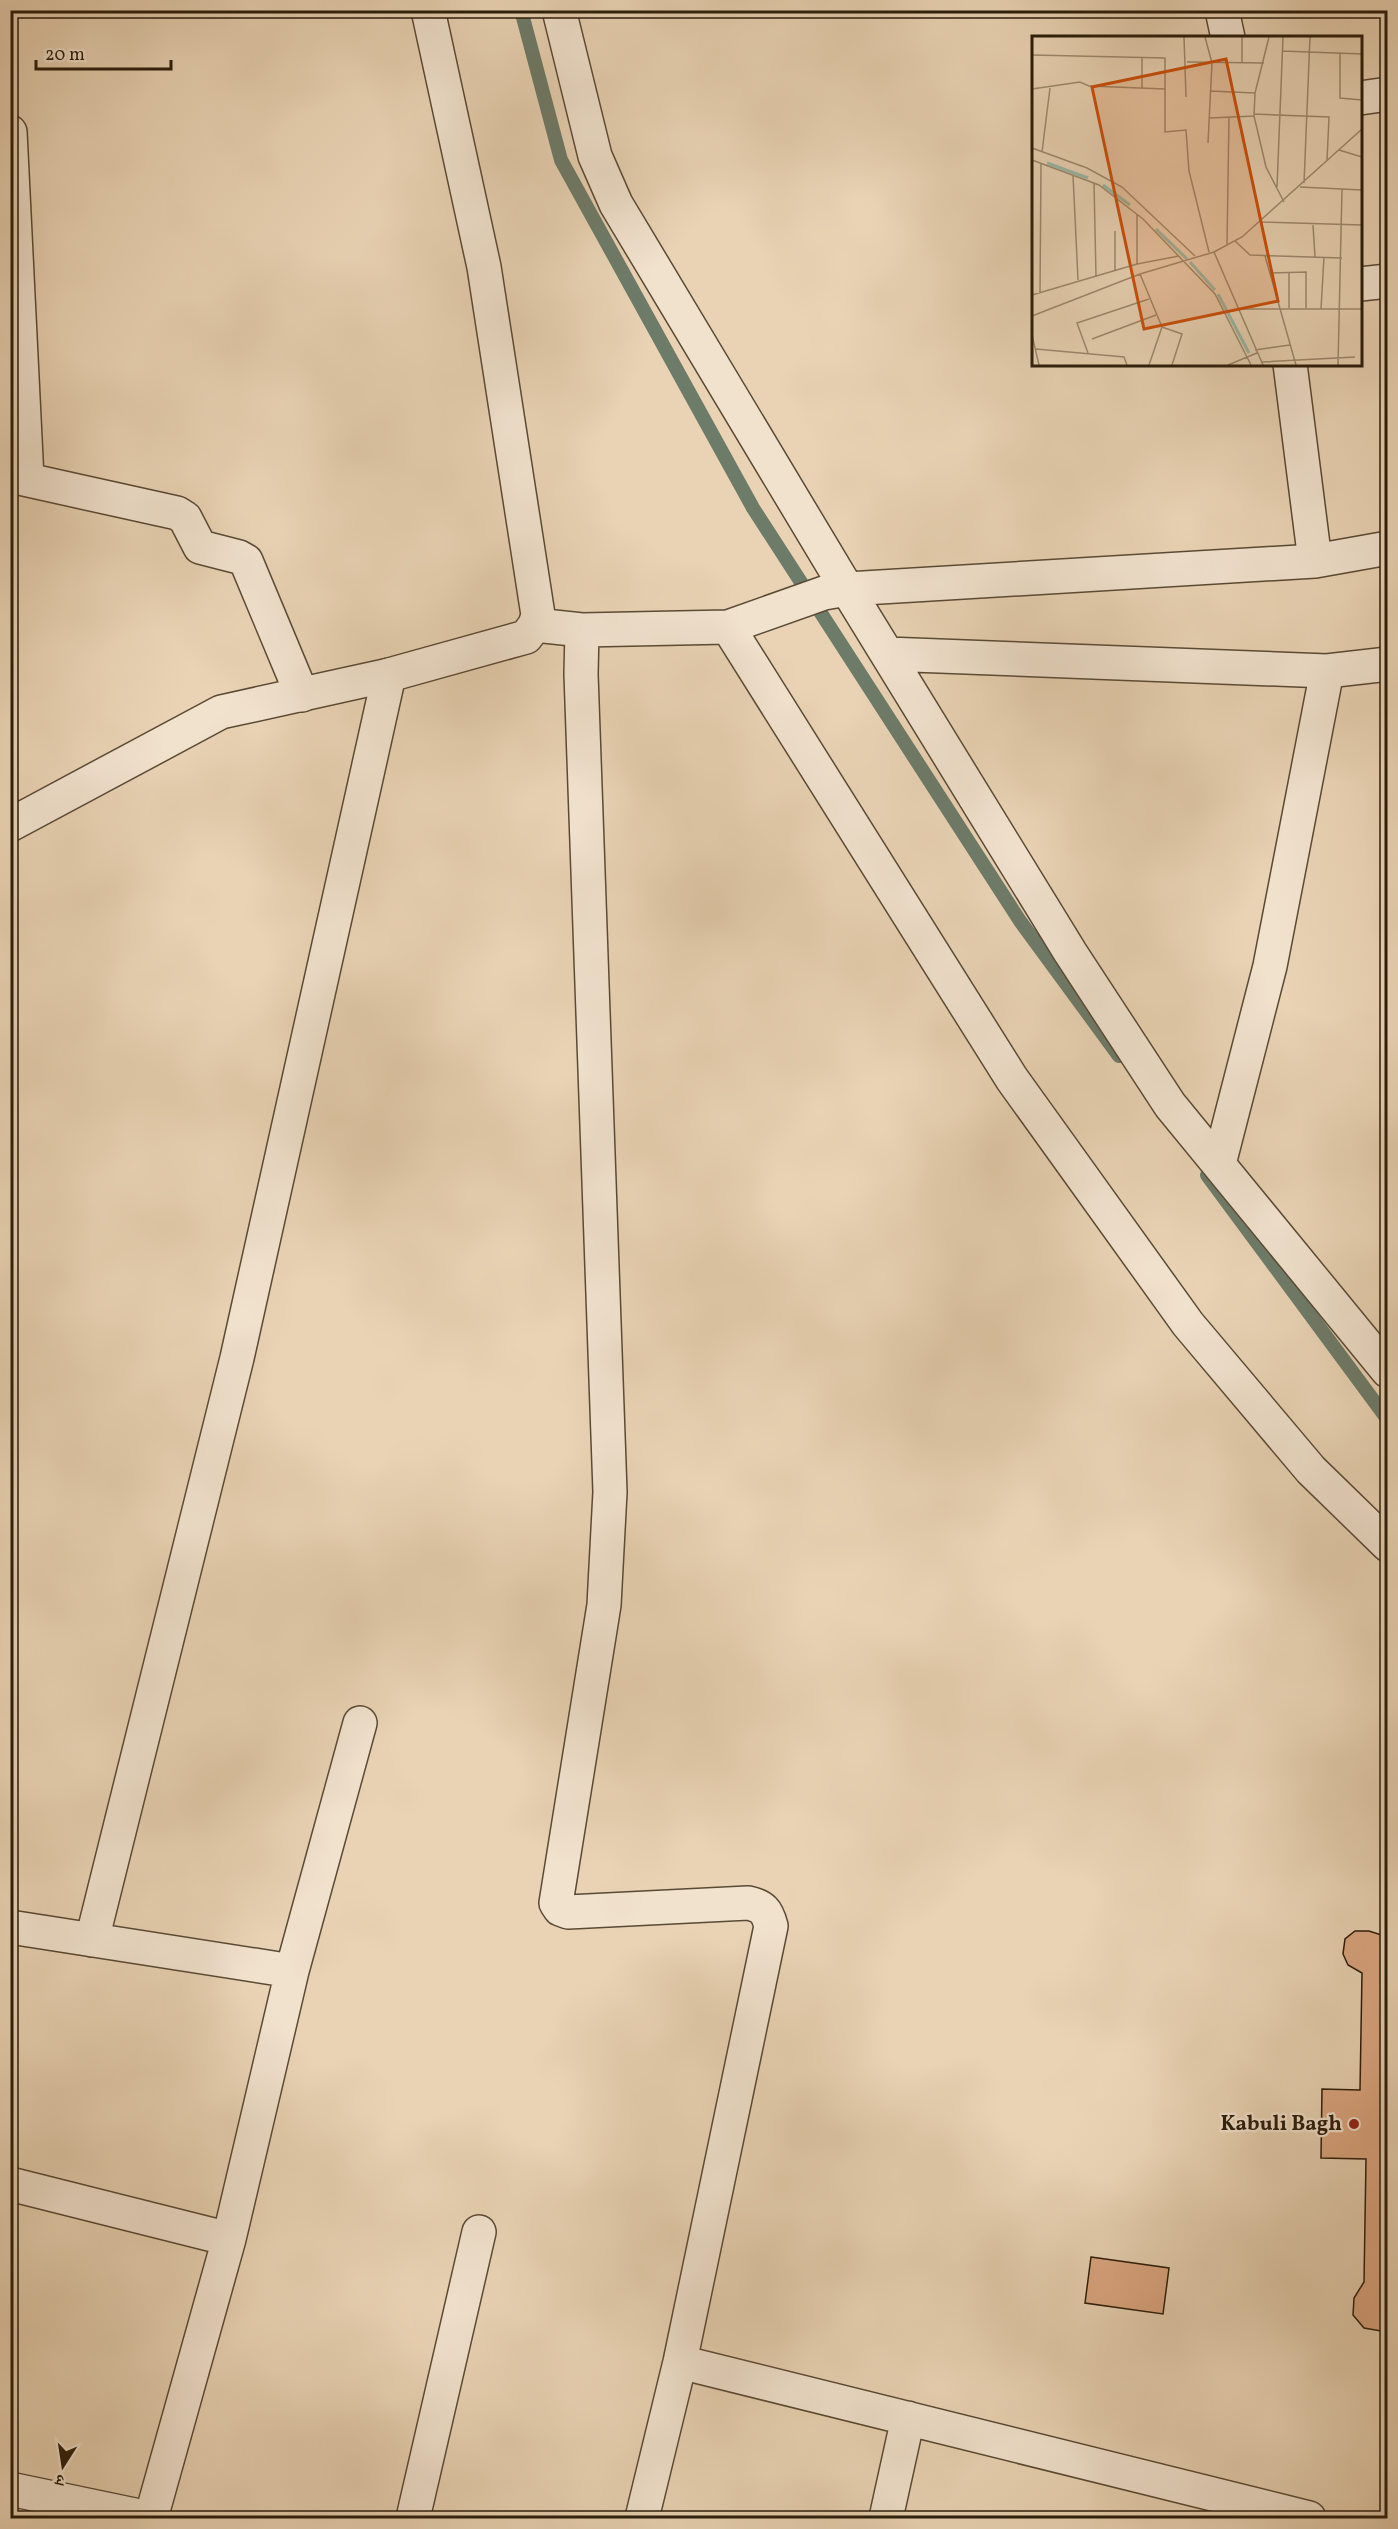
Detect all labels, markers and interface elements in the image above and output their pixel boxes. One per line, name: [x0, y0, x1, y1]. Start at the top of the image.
scale bar: [36, 33, 171, 71]
inset map: [1032, 36, 1362, 366]
text: 20 m: [45, 43, 85, 68]
place label: Kabuli Bagh: [1220, 2110, 1342, 2139]
marker: Kabuli Bagh: [1347, 2117, 1361, 2131]
north arrow: [33, 2436, 93, 2496]
text: उ: [52, 2467, 68, 2491]

